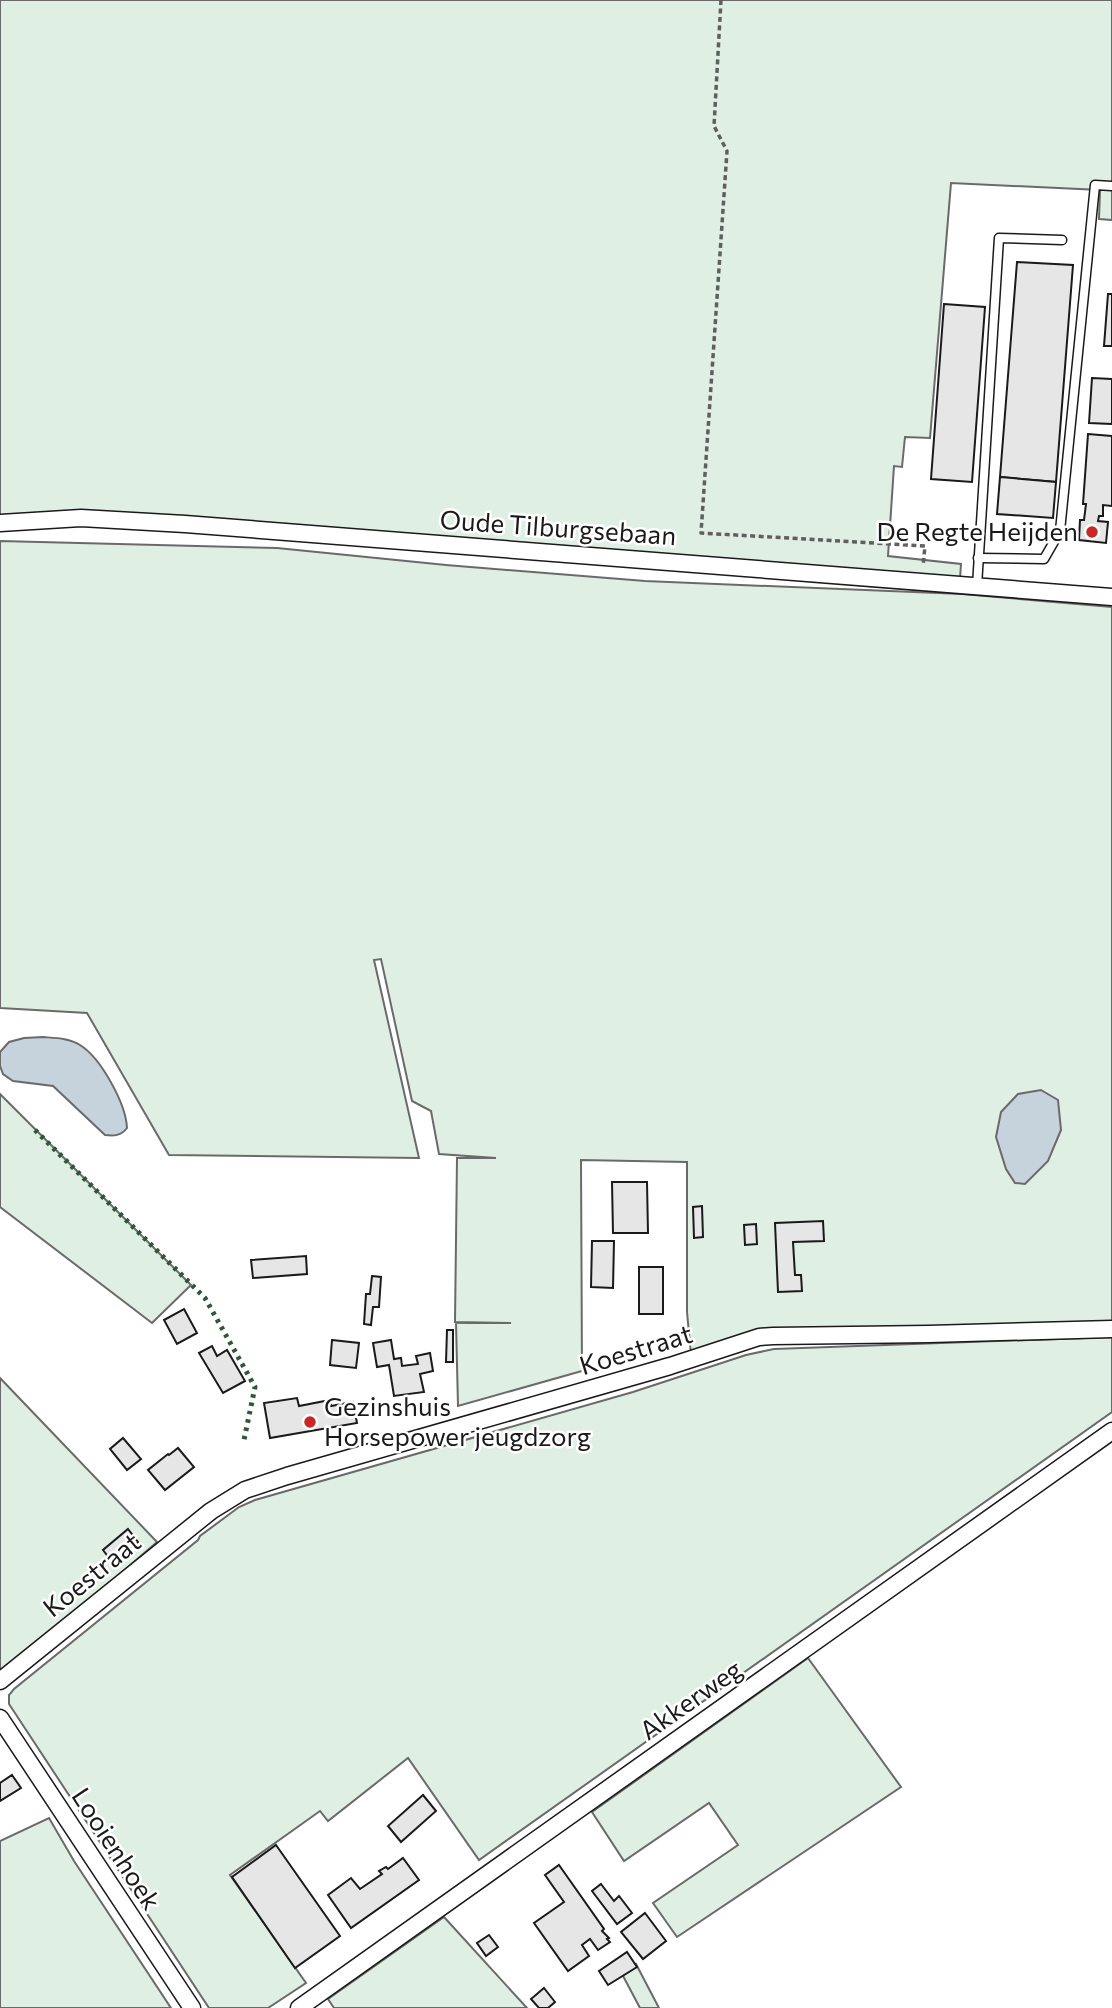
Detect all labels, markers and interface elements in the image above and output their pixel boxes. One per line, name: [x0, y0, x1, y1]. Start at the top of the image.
street label: Oude Tilburgsebaan: [439, 503, 677, 550]
place label: De Regte Heijden: [876, 515, 1078, 546]
marker: De Regte Heijden: [1084, 524, 1100, 540]
street label: Koestraat: [575, 1317, 696, 1380]
place label: Gezinshuis Horsepower jeugdzorg: [324, 1390, 591, 1451]
marker: Gezinshuis Horsepower jeugdzorg: [302, 1414, 318, 1430]
street label: Koestraat: [36, 1525, 146, 1622]
street label: Akkerweg: [633, 1652, 747, 1745]
street label: Looienhoek: [66, 1781, 168, 1915]

